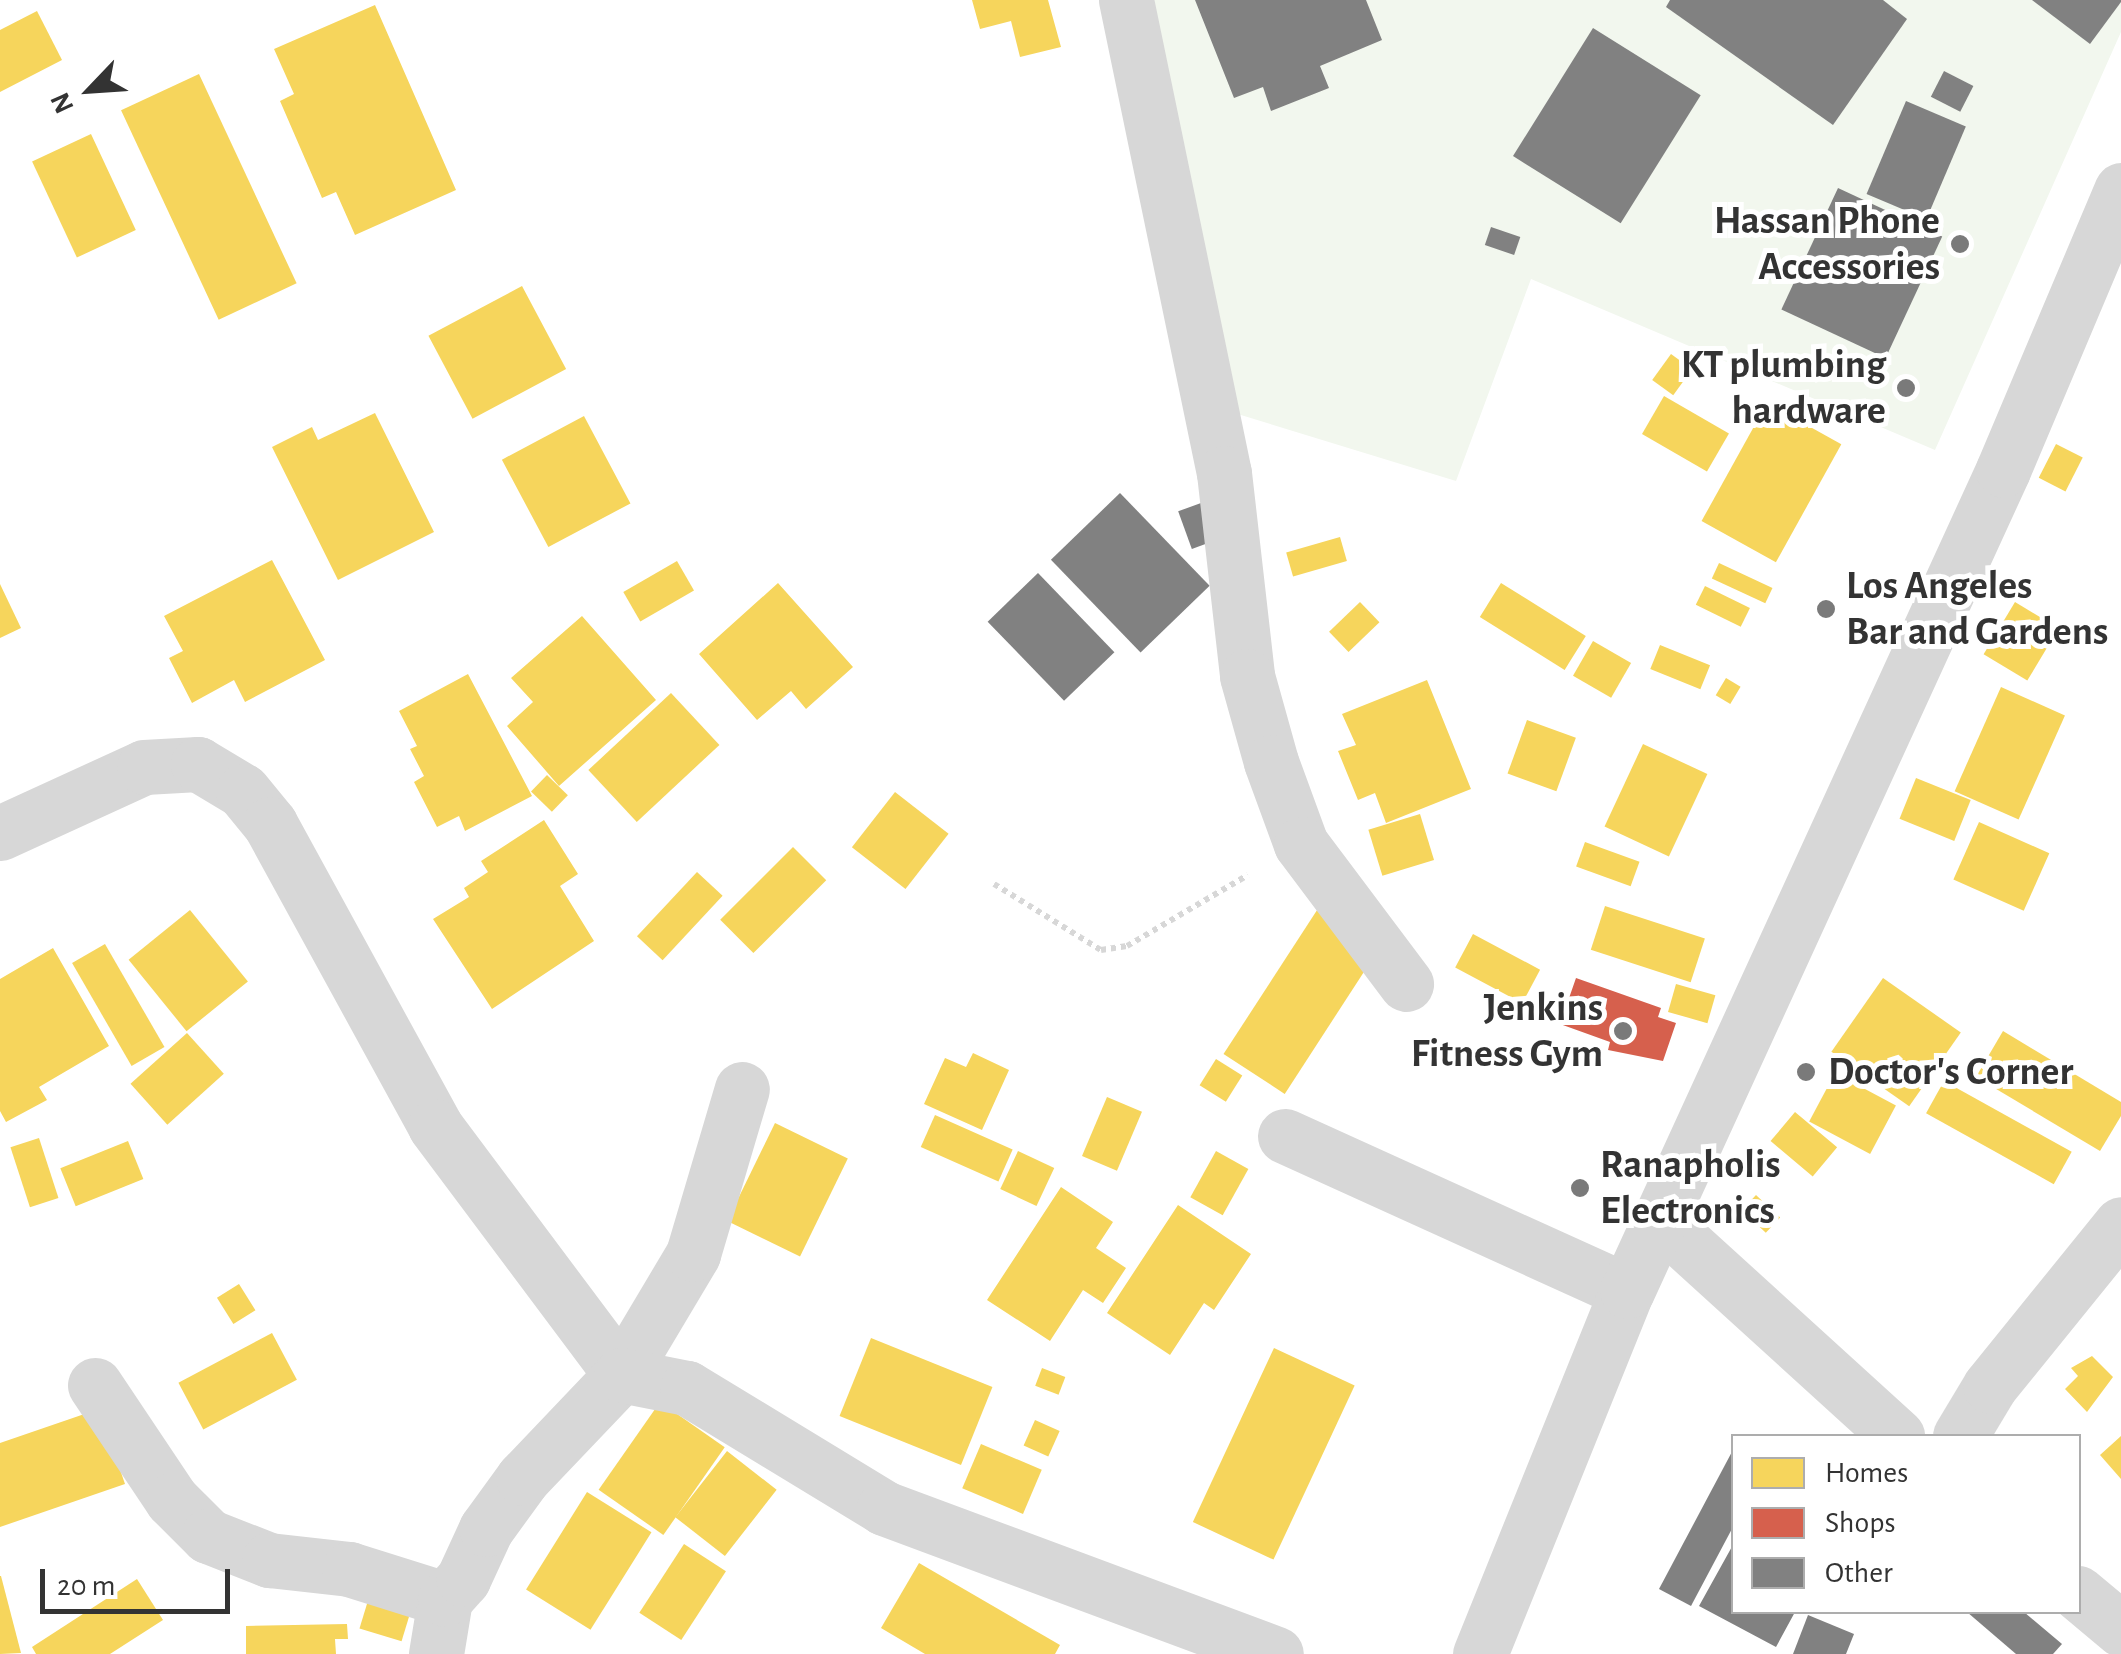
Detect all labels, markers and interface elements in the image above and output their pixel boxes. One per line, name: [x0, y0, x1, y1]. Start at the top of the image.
north arrow: [40, 40, 140, 140]
text: N: [46, 88, 80, 117]
place label: Hassan Phone Accessories: [1714, 197, 1940, 291]
marker: Hassan Phone Accessories: [1949, 233, 1971, 255]
place label: KT plumbing hardware: [1681, 341, 1886, 435]
marker: KT plumbing hardware: [1895, 377, 1917, 399]
place label: Los Angeles Bar and Gardens: [1846, 562, 2108, 656]
marker: Los Angeles Bar and Gardens: [1815, 598, 1837, 620]
place label: Jenkins Fitness Gym: [1411, 984, 1603, 1078]
marker: Jenkins Fitness Gym: [1612, 1020, 1634, 1042]
place label: Doctor's Corner: [1828, 1048, 2073, 1096]
marker: Doctor's Corner: [1793, 1059, 1819, 1085]
place label: Ranapholis Electronics: [1600, 1141, 1781, 1235]
marker: Ranapholis Electronics: [1569, 1177, 1591, 1199]
legend: [1731, 1434, 2081, 1614]
text: Homes: [1825, 1458, 1908, 1488]
text: Shops: [1825, 1508, 1896, 1538]
scale bar: [45, 1549, 235, 1611]
text: Other: [1825, 1558, 1893, 1588]
text: 20 m: [57, 1571, 115, 1601]

